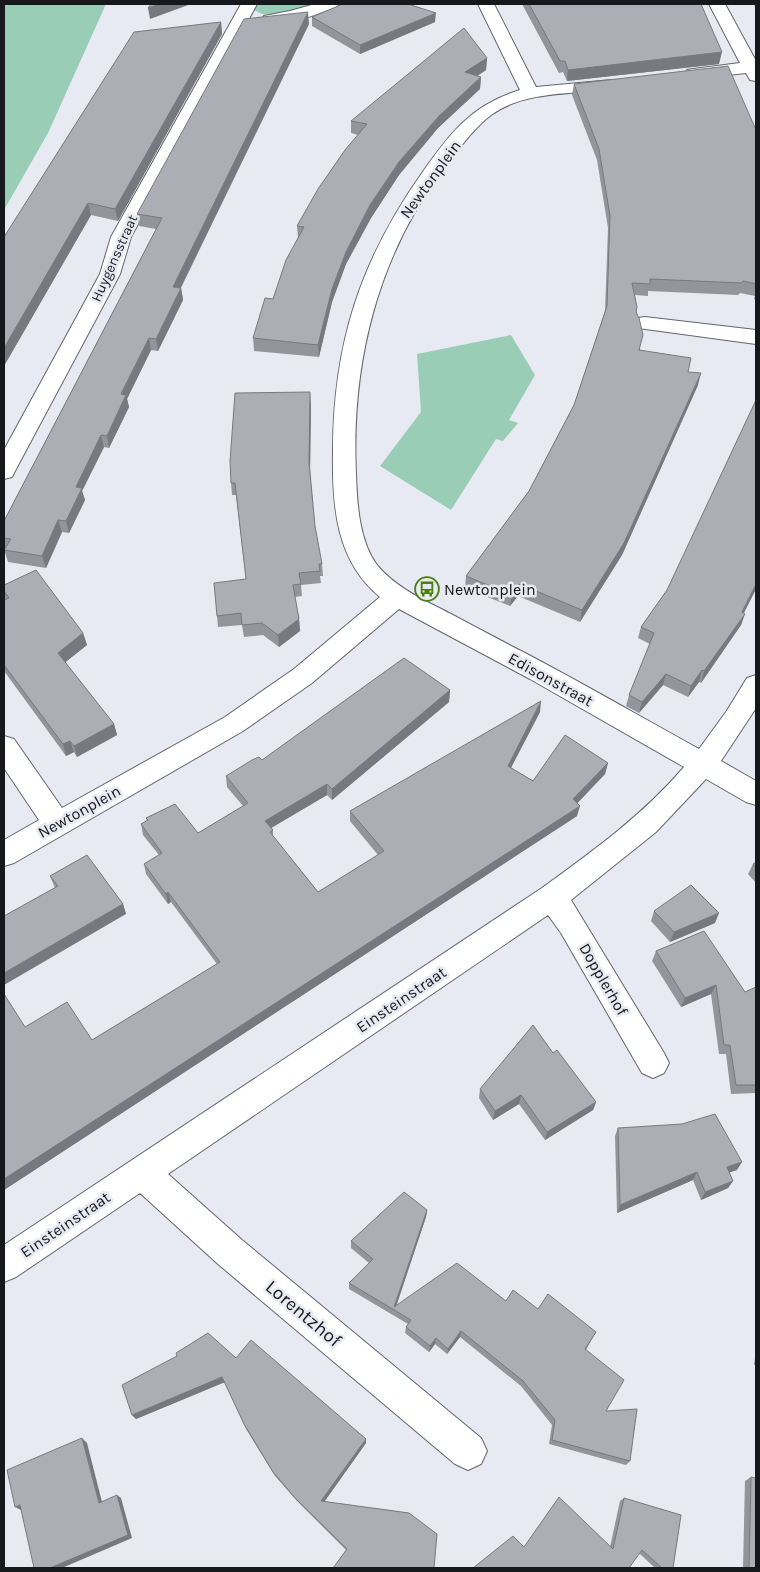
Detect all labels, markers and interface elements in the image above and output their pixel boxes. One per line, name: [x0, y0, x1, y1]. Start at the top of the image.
street label: Newtonplein: [396, 137, 465, 222]
street label: Huygensstraat: [88, 212, 141, 304]
bus stop icon: Newtonplein: [414, 576, 440, 602]
place label: Newtonplein: [444, 580, 536, 599]
street label: Edisonstraat: [505, 648, 596, 711]
street label: Newtonplein: [35, 781, 124, 842]
street label: Dopplerhof: [575, 940, 632, 1019]
street label: Einsteinstraat: [353, 962, 450, 1036]
street label: Einsteinstraat: [17, 1187, 114, 1261]
street label: Lorentzhof: [261, 1276, 346, 1352]

